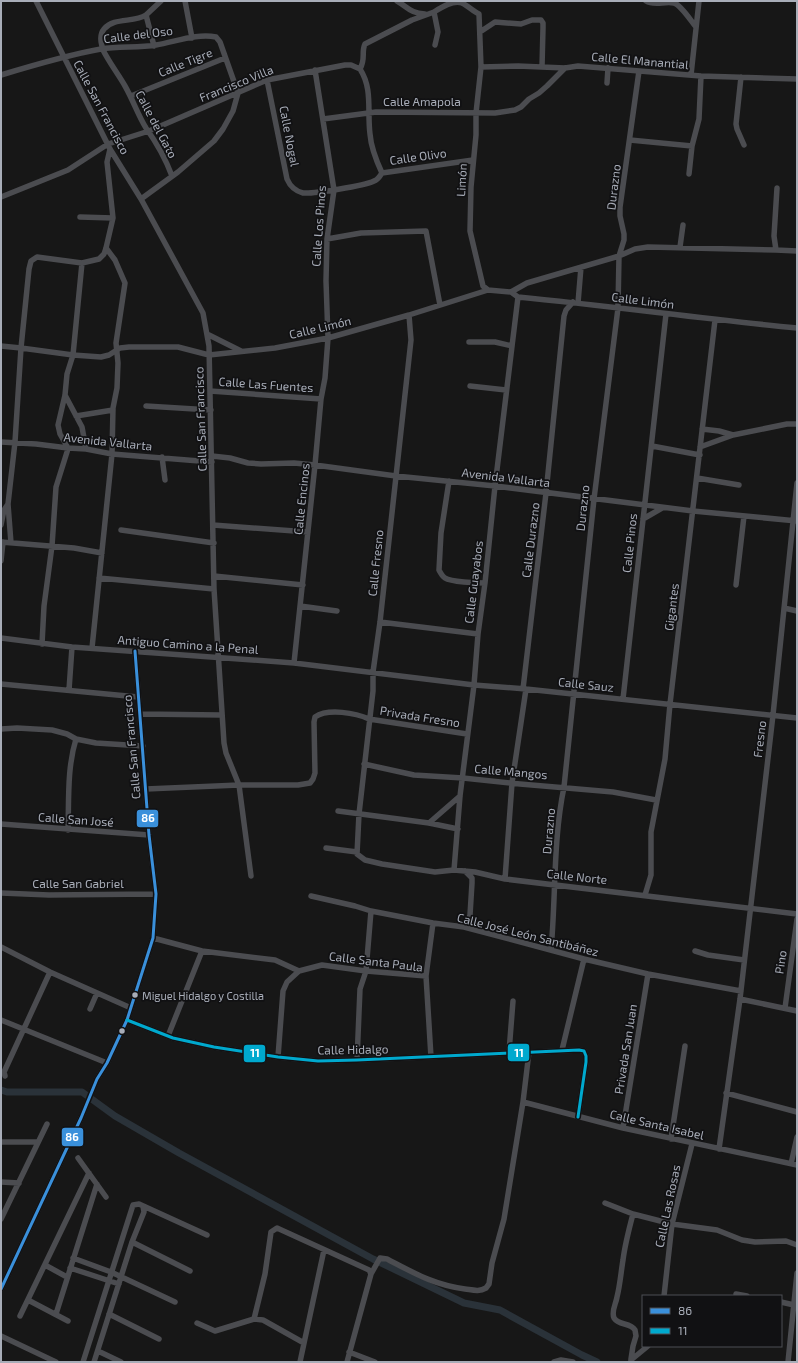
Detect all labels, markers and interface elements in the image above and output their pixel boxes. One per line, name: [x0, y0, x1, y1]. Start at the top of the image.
street label: Calle del Oso: [102, 23, 174, 45]
street label: Calle Tigre: [156, 45, 214, 79]
street label: Calle El Manantial: [591, 49, 690, 71]
street label: Calle San Francisco: [71, 57, 133, 157]
street label: Francisco Villa: [197, 62, 275, 104]
street label: Calle del Gato: [133, 88, 181, 160]
street label: Calle Amapola: [383, 94, 461, 108]
street label: Calle Nogal: [277, 104, 303, 168]
street label: Calle Olivo: [389, 145, 448, 167]
street label: Limón: [453, 163, 469, 197]
street label: Durazno: [603, 163, 623, 211]
street label: Calle Los Pinos: [308, 185, 328, 267]
street label: Calle Limón: [611, 289, 675, 311]
street label: Calle Limón: [288, 313, 352, 341]
street label: Calle San Francisco: [191, 366, 209, 472]
street label: Calle Las Fuentes: [218, 374, 314, 394]
street label: Avenida Vallarta: [63, 429, 153, 453]
street label: Calle Encinos: [290, 462, 312, 536]
street label: Avenida Vallarta: [461, 465, 551, 489]
street label: Durazno: [573, 484, 591, 532]
street label: Calle Durazno: [518, 501, 542, 578]
street label: Calle Pinos: [619, 513, 639, 573]
street label: Calle Fresno: [365, 529, 385, 597]
street label: Calle Guayabos: [461, 540, 485, 624]
street label: Gigantes: [661, 582, 681, 632]
street label: Antiguo Camino a la Penal: [117, 632, 259, 656]
street label: Calle Sauz: [557, 674, 615, 694]
street label: Calle San Francisco: [119, 694, 143, 800]
street label: Privada Fresno: [379, 703, 461, 729]
street label: Fresno: [750, 719, 768, 758]
street label: Calle Mangos: [474, 761, 548, 781]
street label: Durazno: [539, 807, 557, 855]
street label: Calle San José: [38, 809, 114, 829]
line badge: 86: [136, 809, 159, 828]
text: 86: [141, 811, 155, 824]
street label: Calle Norte: [546, 866, 608, 886]
street label: Calle San Gabriel: [32, 876, 124, 890]
street label: Calle José León Santibáñez: [456, 910, 600, 958]
street label: Calle Santa Paula: [328, 948, 424, 974]
street label: Pino: [771, 949, 789, 975]
place label: Miguel Hidalgo y Costilla: [142, 989, 264, 1002]
marker: Miguel Hidalgo y Costilla: [130, 990, 140, 1000]
street label: Privada San Juan: [611, 1003, 639, 1095]
unlabelled marker: [117, 1026, 127, 1036]
street label: Calle Hidalgo: [317, 1041, 389, 1057]
line badge: 11: [507, 1043, 530, 1062]
line badge: 11: [243, 1044, 266, 1063]
text: 11: [250, 1046, 260, 1059]
text: 11: [514, 1046, 524, 1059]
street label: Calle Santa Isabel: [608, 1106, 706, 1142]
line badge: 86: [61, 1127, 84, 1147]
text: 86: [65, 1130, 79, 1143]
street label: Calle Las Rosas: [651, 1163, 683, 1249]
legend: [642, 1295, 782, 1347]
text: 86: [678, 1303, 692, 1317]
text: 11: [678, 1323, 688, 1337]

